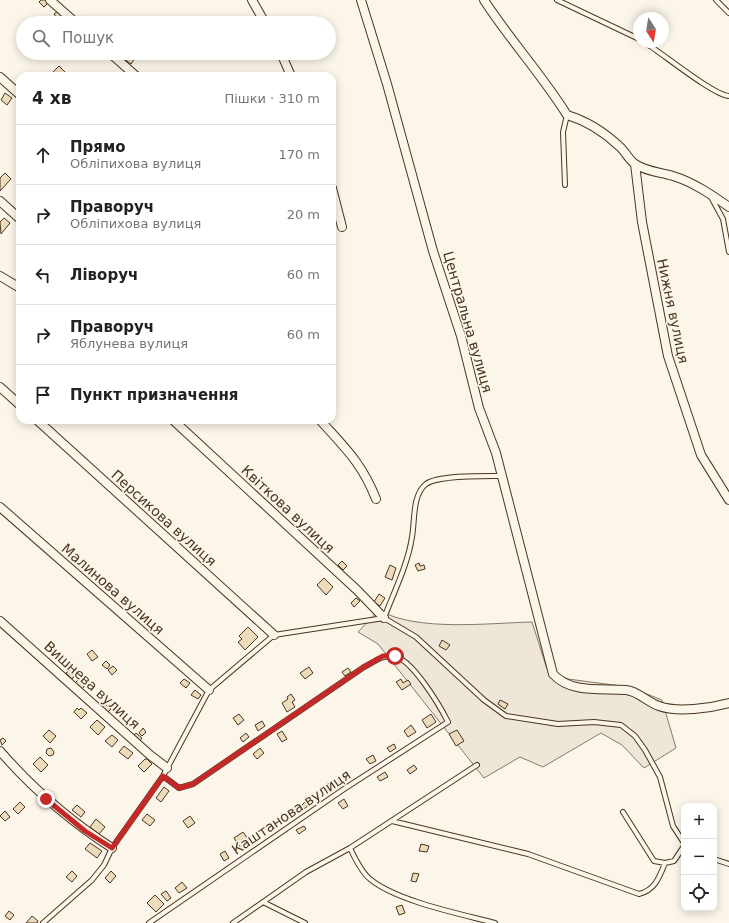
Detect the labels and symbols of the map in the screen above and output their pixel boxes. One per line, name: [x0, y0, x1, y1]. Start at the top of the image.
north arrow: [633, 12, 669, 48]
street label: Центральна вулиця: [440, 250, 496, 394]
street label: Нижня вулиця: [654, 257, 692, 365]
street label: Квіткова вулиця: [238, 462, 338, 556]
street label: Персикова вулиця: [108, 467, 220, 569]
street label: Малинова вулиця: [59, 540, 167, 638]
street label: Вишнева вулиця: [41, 638, 143, 732]
route start: [386, 647, 404, 665]
street label: Каштанова вулиця: [229, 766, 353, 858]
route end: [37, 790, 55, 808]

